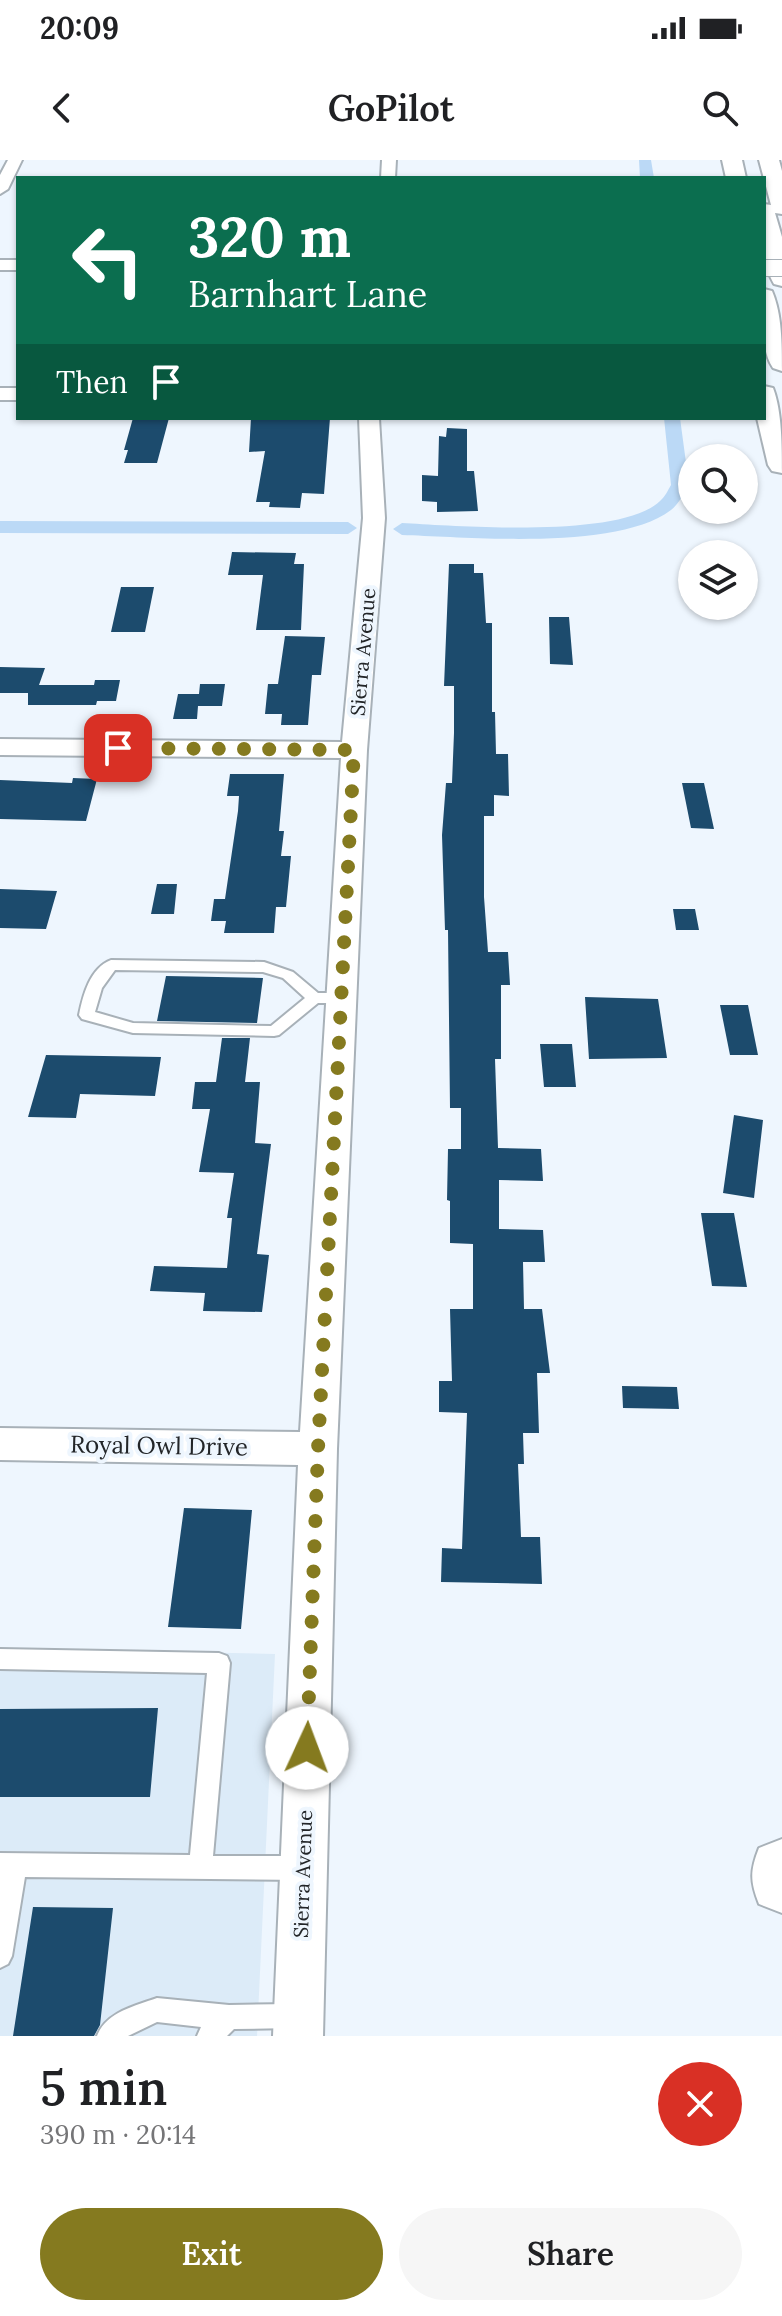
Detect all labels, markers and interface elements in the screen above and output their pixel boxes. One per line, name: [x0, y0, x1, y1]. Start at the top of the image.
text: 20:09: [40, 9, 119, 47]
text: GoPilot: [328, 85, 454, 131]
icon: back: [40, 86, 84, 130]
icon: search: [698, 86, 742, 130]
text: 320 m: [188, 201, 351, 272]
icon: left: [56, 208, 160, 312]
text: Barnhart Lane: [188, 271, 427, 317]
icon: arrive: [144, 360, 188, 404]
text: Then: [56, 363, 128, 401]
map controls: [678, 444, 758, 620]
button: search: [678, 444, 758, 524]
button: layers: [678, 540, 758, 620]
street label: Sierra Avenue: [344, 587, 381, 717]
pin: [84, 714, 152, 782]
icon: arrive: [96, 726, 140, 770]
street label: Royal Owl Drive: [70, 1428, 248, 1463]
position arrow: [265, 1706, 349, 1790]
street label: Sierra Avenue: [288, 1809, 317, 1939]
text: 5 min: [40, 2057, 168, 2118]
button: close: [658, 2062, 742, 2146]
text: 390 m · 20:14: [40, 2118, 196, 2151]
button: Exit: [40, 2208, 383, 2300]
button: Share: [399, 2208, 742, 2300]

